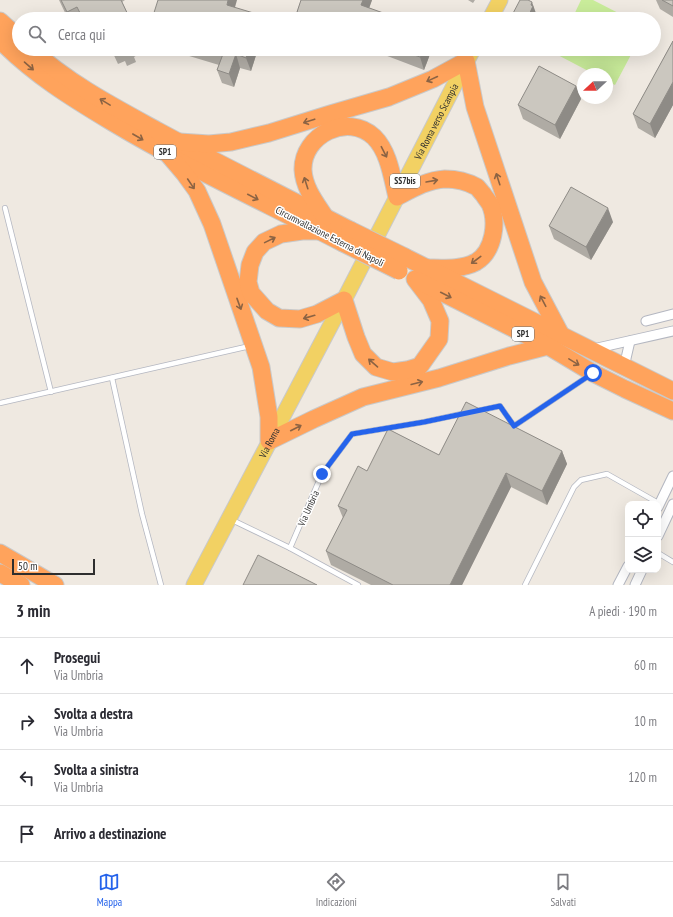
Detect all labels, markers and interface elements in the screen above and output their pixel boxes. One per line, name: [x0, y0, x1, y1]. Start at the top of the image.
search box: [12, 12, 661, 56]
icon: search: [26, 23, 48, 45]
text: Cerca qui: [58, 25, 106, 44]
one-way arrow: [24, 62, 34, 71]
north arrow: [577, 68, 613, 104]
one-way arrow: [426, 76, 438, 83]
street label: Via Roma verso Scampia: [411, 81, 461, 163]
one-way arrow: [99, 97, 111, 105]
one-way arrow: [303, 117, 315, 125]
one-way arrow: [132, 134, 144, 142]
road number: SP1: [154, 145, 176, 159]
one-way arrow: [381, 146, 388, 158]
one-way arrow: [494, 173, 501, 186]
road number: SS7bis: [390, 174, 420, 188]
one-way arrow: [302, 177, 309, 190]
one-way arrow: [425, 177, 438, 185]
one-way arrow: [187, 178, 195, 189]
one-way arrow: [247, 194, 259, 202]
street label: Circumvallazione Esterna di Napoli: [273, 203, 386, 269]
one-way arrow: [263, 236, 275, 243]
one-way arrow: [471, 256, 482, 264]
one-way arrow: [440, 292, 452, 299]
one-way arrow: [539, 295, 546, 307]
one-way arrow: [236, 297, 243, 310]
one-way arrow: [303, 314, 316, 321]
road number: SP1: [512, 327, 534, 341]
one-way arrow: [367, 358, 378, 367]
one-way arrow: [568, 358, 580, 366]
route start: [584, 364, 602, 382]
one-way arrow: [411, 379, 424, 386]
one-way arrow: [290, 424, 302, 431]
street label: Via Roma: [256, 425, 283, 461]
route end: [313, 465, 331, 483]
street label: Via Umbria: [294, 488, 322, 529]
map controls: [625, 501, 661, 573]
button: locate: [625, 501, 661, 537]
button: layers: [625, 537, 661, 573]
scale bar: [12, 557, 95, 576]
text: 50 m: [18, 559, 37, 573]
text: 3 min: [16, 600, 50, 622]
text: A piedi · 190 m: [589, 603, 657, 620]
text: Prosegui: [54, 648, 100, 667]
icon: ahead: [16, 655, 38, 677]
text: 60 m: [634, 657, 657, 674]
text: Via Umbria: [54, 667, 103, 684]
text: Svolta a destra: [54, 704, 133, 723]
icon: right: [16, 711, 38, 733]
text: 10 m: [634, 713, 657, 730]
text: Via Umbria: [54, 723, 103, 740]
text: Svolta a sinistra: [54, 760, 139, 779]
icon: left: [16, 767, 38, 789]
text: 120 m: [628, 769, 657, 786]
text: Via Umbria: [54, 779, 103, 796]
icon: arrive: [16, 823, 38, 845]
text: Arrivo a destinazione: [54, 824, 167, 843]
tab: Mappa: [97, 871, 122, 909]
tab: Indicazioni: [316, 871, 357, 909]
tab: Salvati: [550, 871, 576, 909]

